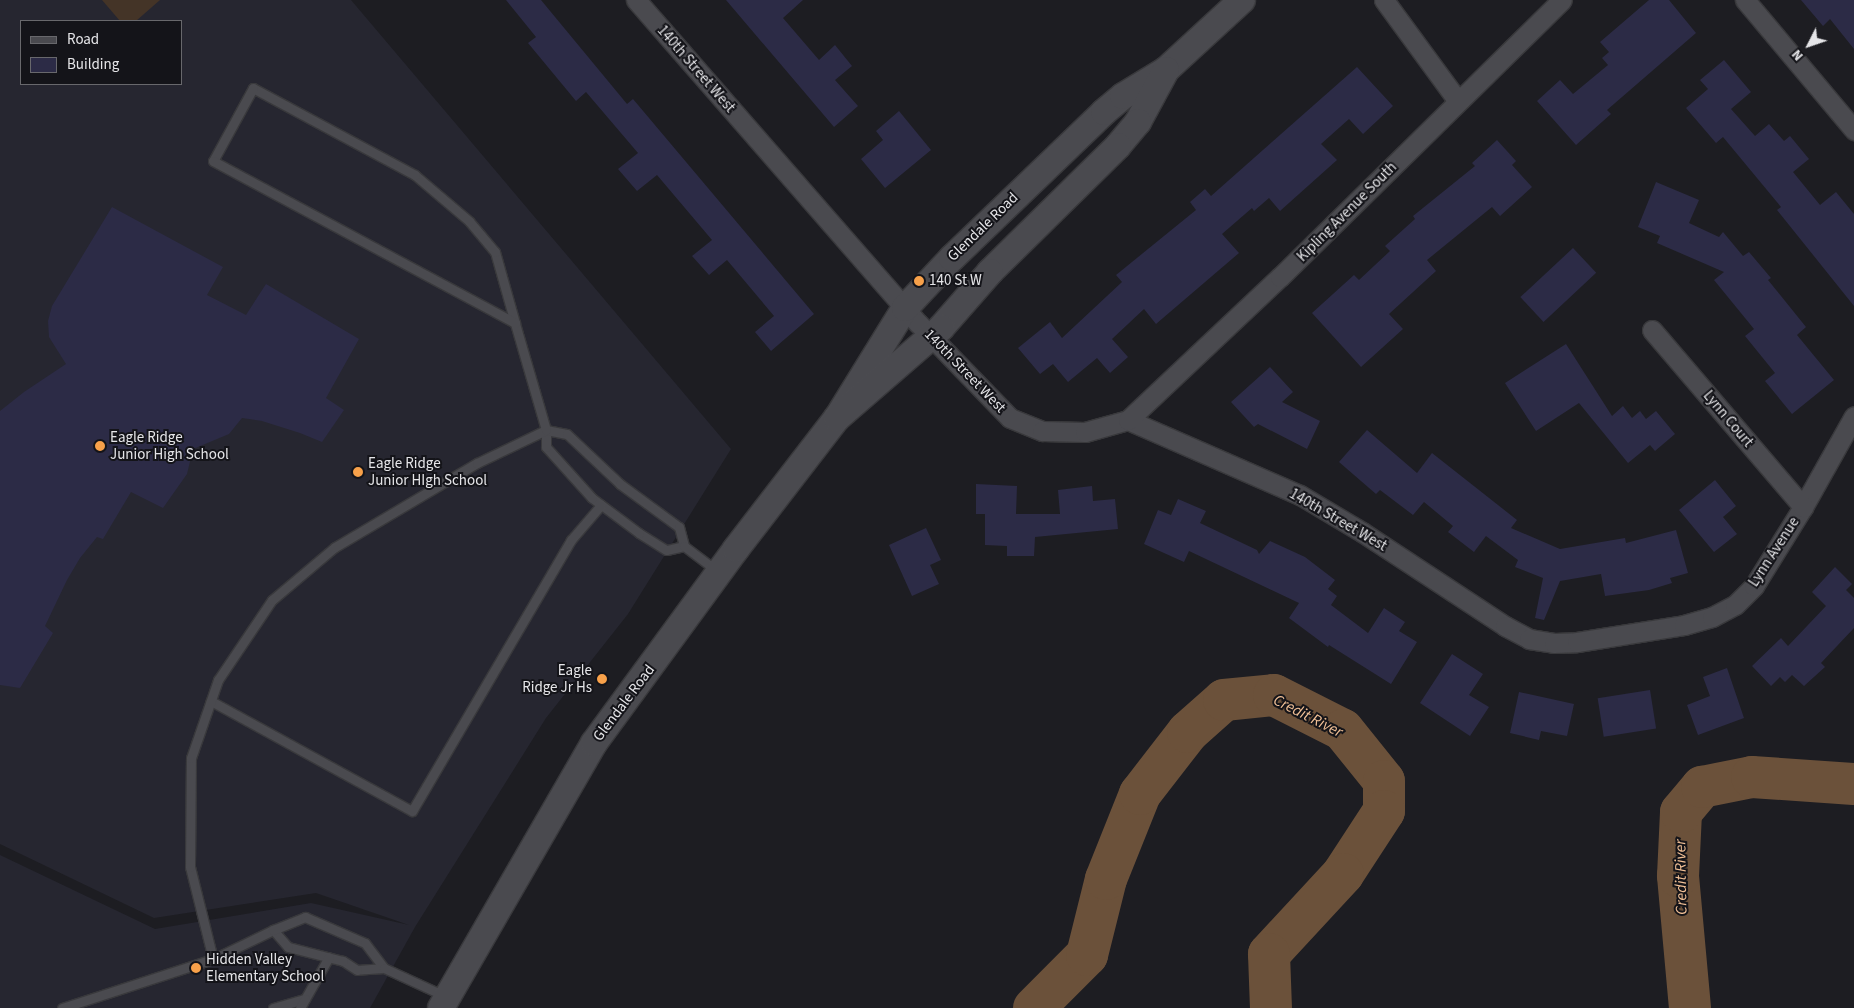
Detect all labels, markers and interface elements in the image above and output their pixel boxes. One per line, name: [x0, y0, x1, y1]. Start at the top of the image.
legend: [20, 20, 182, 85]
north arrow: [1784, 20, 1834, 70]
street label: 140th Street West: [653, 22, 739, 116]
text: Road: [67, 29, 99, 50]
text: N: [1787, 45, 1808, 65]
text: Building: [67, 54, 119, 75]
street label: Kipling Avenue South: [1293, 158, 1401, 266]
street label: Glendale Road: [944, 189, 1022, 265]
place label: 140 St W: [929, 272, 982, 290]
marker: 140 St W: [913, 275, 925, 287]
street label: 140th Street West: [921, 325, 1009, 417]
street label: Lynn Court: [1699, 387, 1757, 451]
place label: Eagle Ridge Junior High School: [110, 428, 229, 463]
marker: Eagle Ridge Junior High School: [94, 440, 106, 452]
place label: Eagle Ridge Junior HIgh School: [368, 454, 487, 489]
marker: Eagle Ridge Junior HIgh School: [352, 466, 364, 478]
street label: 140th Street West: [1286, 485, 1390, 555]
street label: Lynn Avenue: [1745, 514, 1803, 590]
place label: Eagle Ridge Jr Hs: [522, 661, 592, 696]
street label: Glendale Road: [589, 661, 659, 745]
marker: Eagle Ridge Jr Hs: [596, 673, 608, 685]
water label: Credit River: [1270, 690, 1346, 742]
water label: Credit River: [1671, 839, 1691, 915]
place label: Hidden Valley Elementary School: [206, 950, 324, 985]
marker: Hidden Valley Elementary School: [190, 962, 202, 974]

